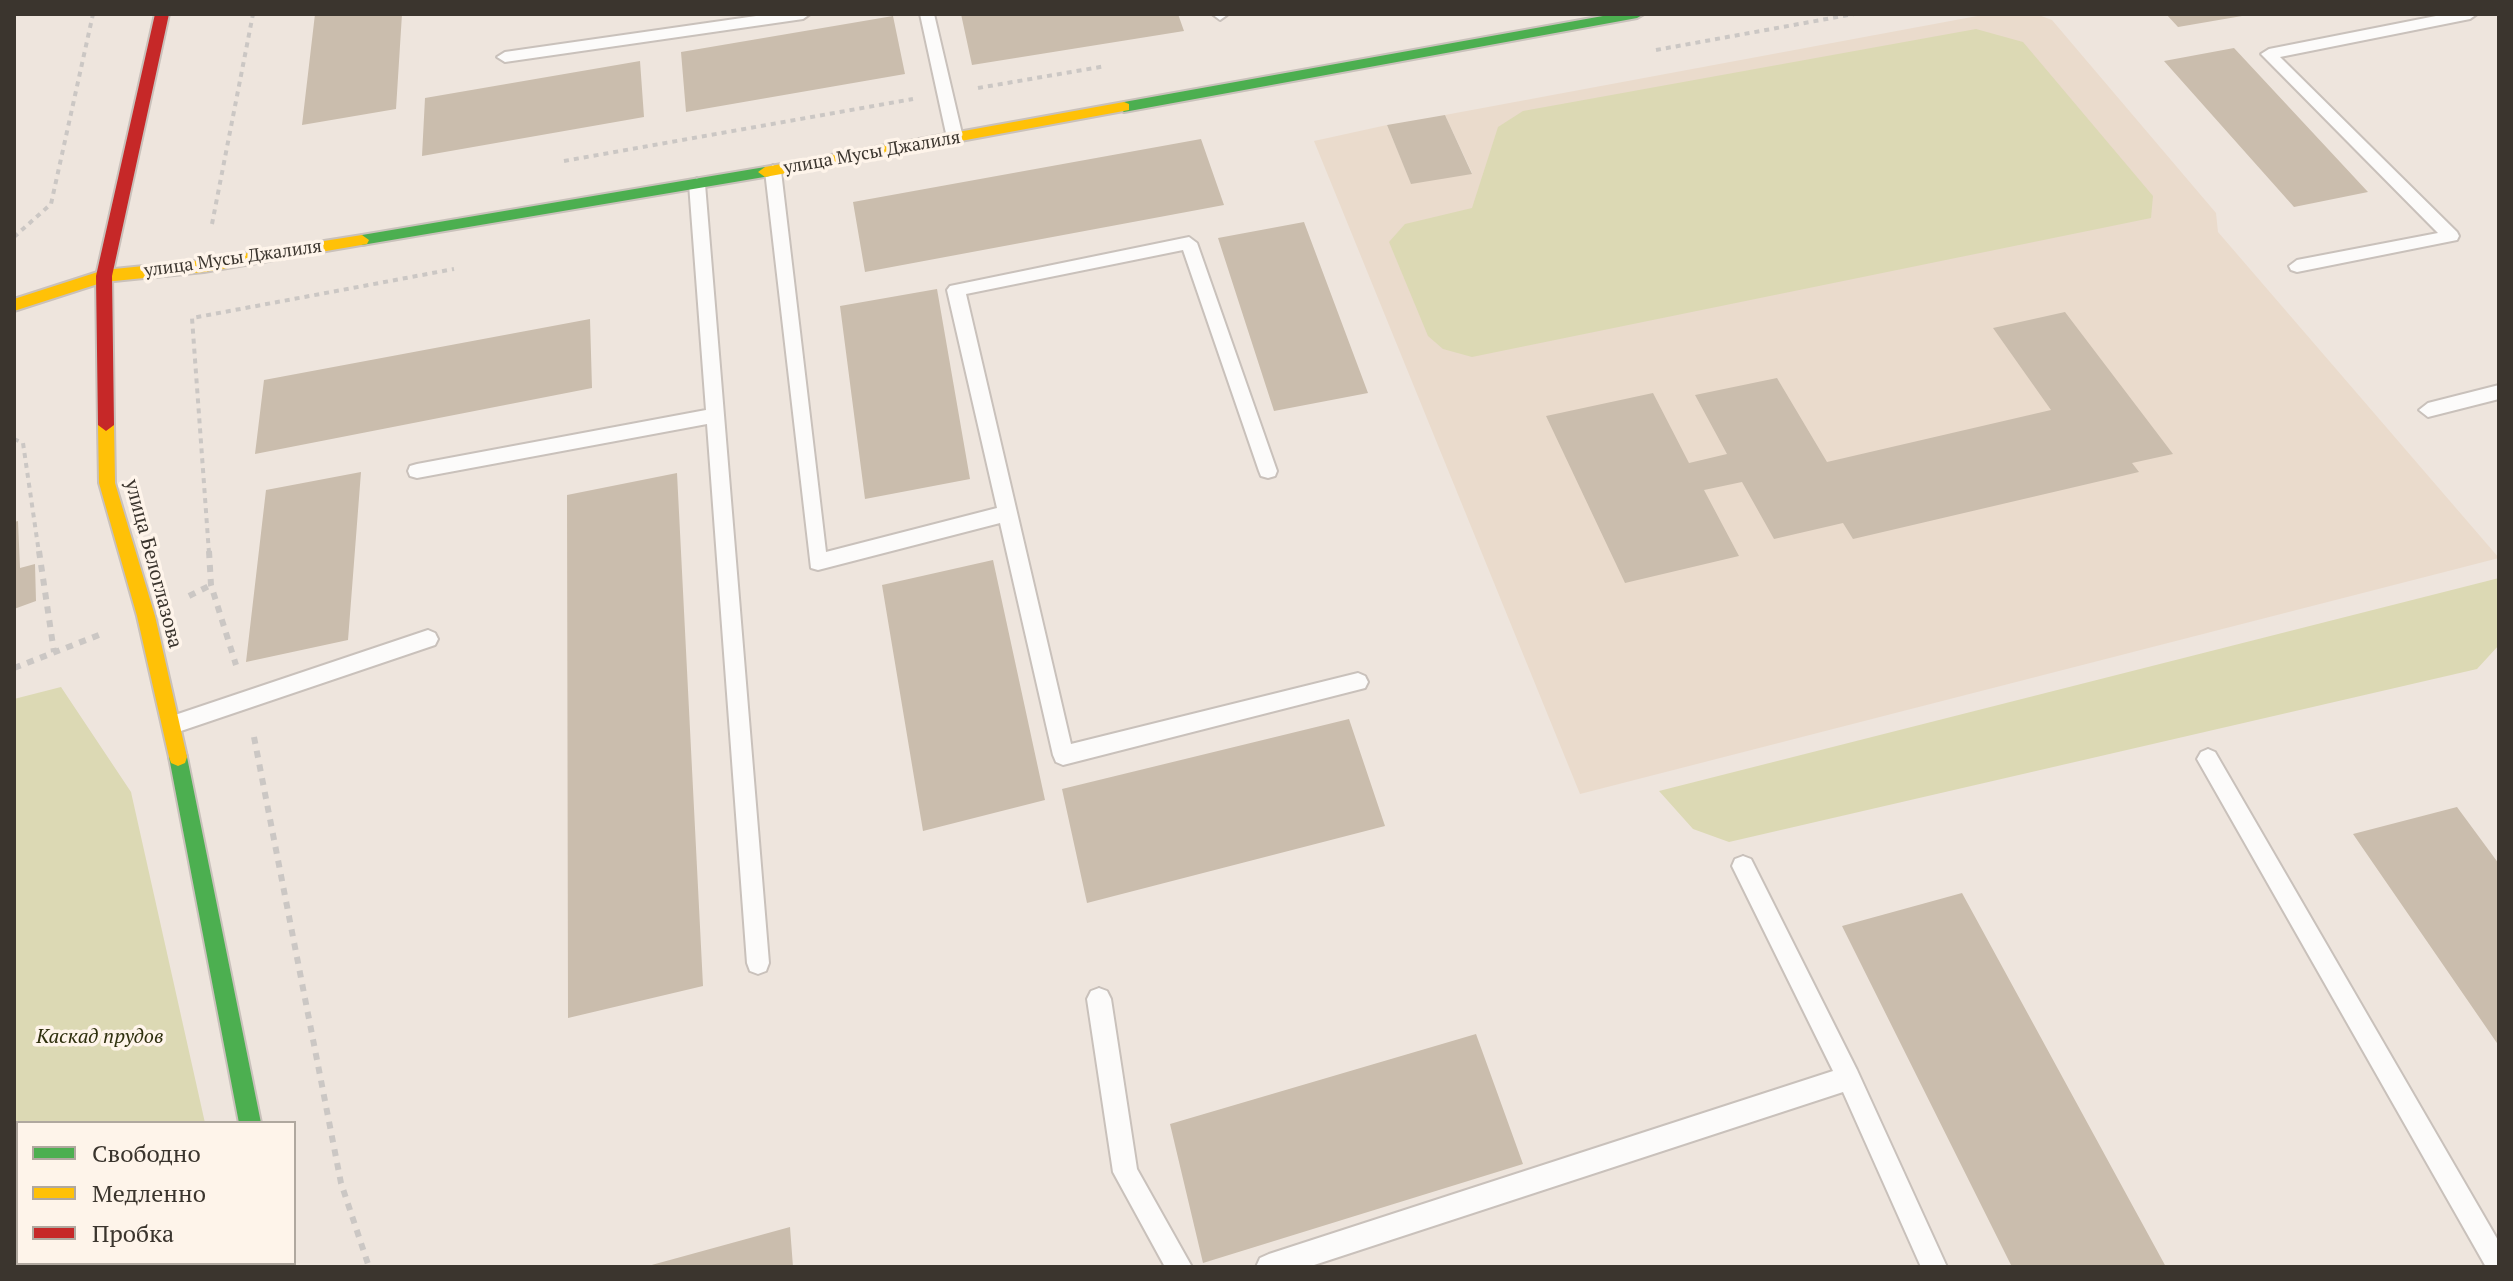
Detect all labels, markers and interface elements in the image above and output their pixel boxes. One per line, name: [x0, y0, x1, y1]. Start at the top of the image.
street label: улица Мусы Джалиля: [782, 127, 962, 179]
street label: улица Мусы Джалиля: [143, 236, 323, 282]
street label: улица Белоглазова: [119, 477, 187, 651]
park label: Каскад прудов: [36, 1025, 164, 1049]
legend: [16, 1121, 296, 1265]
text: Свободно: [92, 1137, 201, 1169]
text: Медленно: [92, 1177, 206, 1209]
text: Пробка: [92, 1217, 174, 1249]

